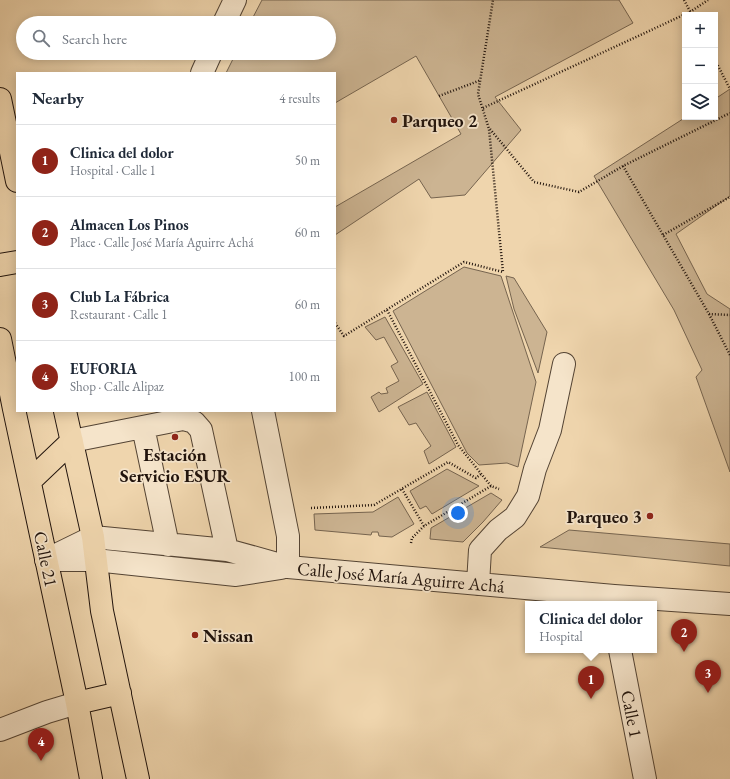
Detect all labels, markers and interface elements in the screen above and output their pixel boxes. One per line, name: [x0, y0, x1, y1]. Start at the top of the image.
map controls: [682, 12, 718, 120]
button: +: [682, 12, 718, 48]
search box: [16, 16, 336, 60]
icon: search: [30, 27, 52, 49]
text: Search here: [62, 29, 127, 48]
button: −: [682, 48, 718, 84]
button: layers: [682, 84, 718, 120]
text: Nearby: [32, 87, 84, 109]
text: 4 results: [279, 90, 320, 107]
place label: Parqueo 2: [402, 109, 478, 132]
marker: Parqueo 2: [389, 115, 399, 125]
text: Clinica del dolor: [70, 143, 174, 162]
text: 1: [42, 152, 48, 169]
text: 50 m: [295, 152, 320, 169]
text: Hospital · Calle 1: [70, 162, 156, 179]
text: Almacen Los Pinos: [70, 215, 189, 234]
text: 2: [42, 224, 48, 241]
text: 60 m: [295, 224, 320, 241]
text: Place · Calle José María Aguirre Achá: [70, 234, 254, 251]
text: Club La Fábrica: [70, 287, 169, 306]
text: 3: [42, 296, 48, 313]
text: 60 m: [295, 296, 320, 313]
text: Restaurant · Calle 1: [70, 306, 168, 323]
text: EUFORIA: [70, 359, 137, 378]
text: 4: [42, 368, 48, 385]
text: 100 m: [289, 368, 320, 385]
text: Shop · Calle Alipaz: [70, 378, 164, 395]
marker: Estación Servicio ESUR: [170, 432, 180, 442]
place label: Estación Servicio ESUR: [120, 443, 231, 487]
your location: [448, 503, 468, 523]
place label: Parqueo 3: [567, 505, 642, 528]
marker: Parqueo 3: [645, 511, 655, 521]
street label: Calle 21: [29, 529, 63, 589]
street label: Calle José María Aguirre Achá: [296, 556, 506, 598]
popup: [525, 601, 657, 653]
text: Clinica del dolor: [539, 609, 643, 628]
pin: 2: [671, 619, 697, 652]
place label: Nissan: [203, 624, 254, 647]
text: Hospital: [539, 628, 583, 645]
marker: Nissan: [190, 630, 200, 640]
pin: 3: [695, 660, 721, 693]
pin: 1: [578, 666, 604, 699]
street label: Calle 1: [616, 688, 648, 740]
pin: 4: [28, 728, 54, 761]

